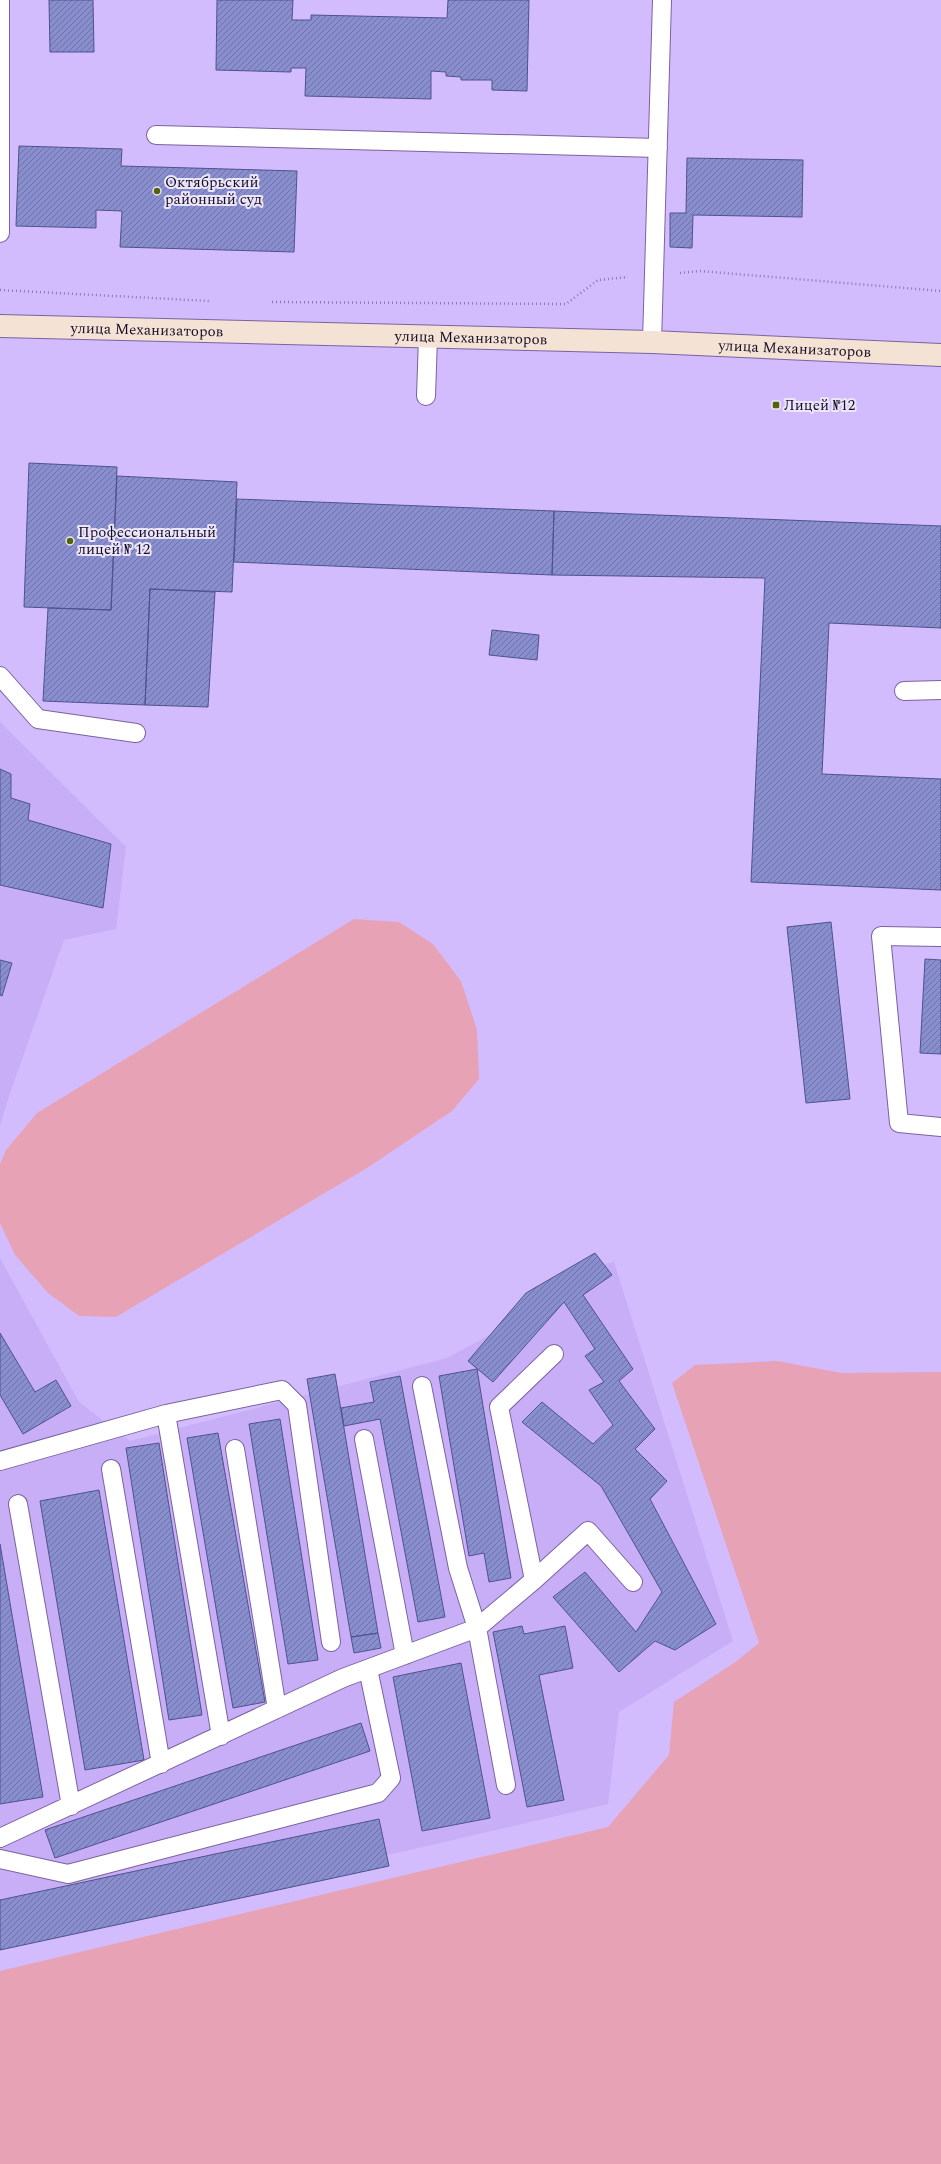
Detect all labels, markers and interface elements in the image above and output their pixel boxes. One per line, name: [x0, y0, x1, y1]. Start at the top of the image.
place label: Октябрьский районный суд: [165, 171, 262, 211]
marker: Октябрьский районный суд: [152, 186, 162, 196]
street label: улица Механизаторов: [69, 316, 224, 343]
street label: улица Механизаторов: [393, 324, 548, 351]
street label: улица Механизаторов: [717, 333, 872, 363]
place label: Лицей №12: [784, 394, 855, 417]
marker: Лицей №12: [771, 400, 781, 410]
place label: Профессиональный лицей № 12: [78, 521, 216, 561]
marker: Профессиональный лицей № 12: [65, 536, 75, 546]

